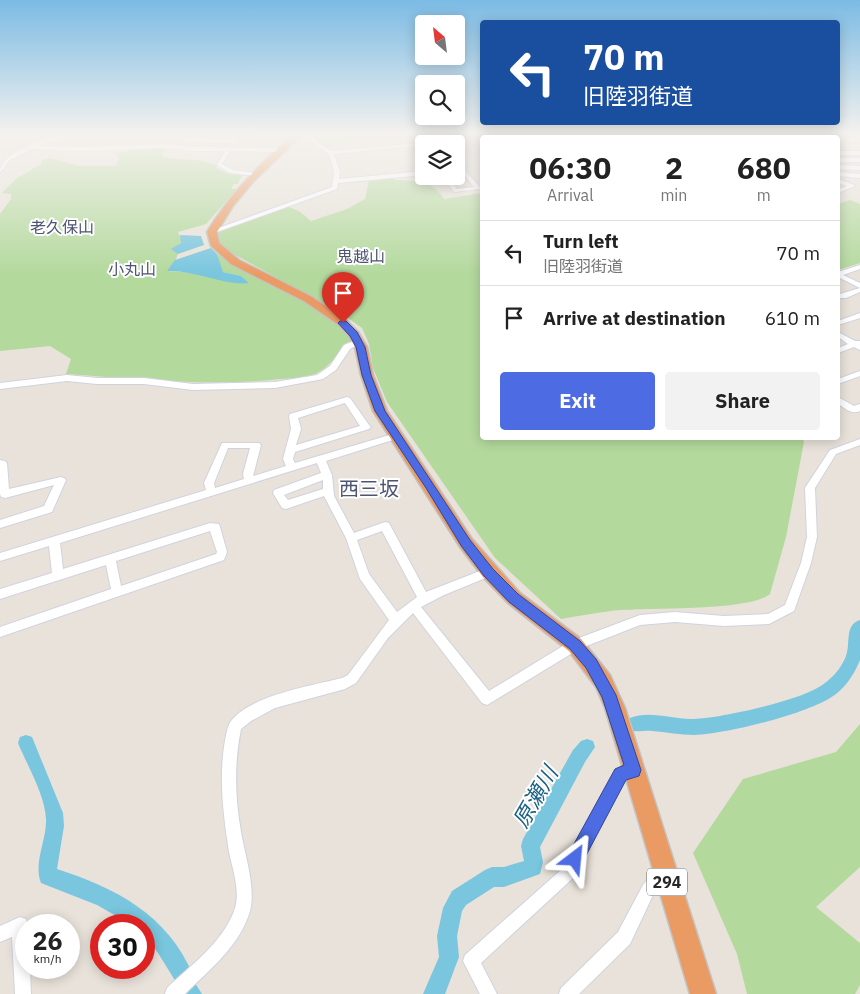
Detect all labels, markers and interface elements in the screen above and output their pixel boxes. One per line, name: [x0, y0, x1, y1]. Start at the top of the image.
north arrow: [415, 15, 465, 65]
map controls: [415, 15, 465, 185]
text: 70 m: [583, 34, 665, 80]
icon: left: [500, 40, 565, 105]
button: search: [415, 75, 465, 125]
text: 旧陸羽街道: [583, 81, 693, 110]
button: layers: [415, 135, 465, 185]
text: 06:30: [529, 148, 611, 187]
text: 2: [665, 148, 683, 187]
text: 680: [737, 148, 791, 187]
text: Arrival: [547, 185, 594, 205]
text: min: [660, 185, 687, 205]
text: m: [757, 185, 771, 205]
district label: 老久保山: [30, 217, 94, 237]
text: Turn left: [543, 229, 619, 253]
icon: left: [500, 239, 528, 267]
text: 70 m: [776, 241, 820, 265]
district label: 鬼越山: [337, 246, 385, 266]
text: 旧陸羽街道: [543, 256, 623, 276]
district label: 小丸山: [108, 259, 156, 279]
pin: [322, 272, 364, 323]
icon: arrive: [329, 279, 357, 307]
icon: arrive: [500, 304, 528, 332]
text: Arrive at destination: [543, 306, 726, 330]
text: 610 m: [765, 306, 820, 330]
button: Exit: [500, 372, 655, 430]
button: Share: [665, 372, 820, 430]
district label: 西三坂: [339, 475, 399, 502]
water label: 原瀬川: [506, 759, 565, 833]
position arrow: [548, 832, 600, 884]
road number: 294: [647, 869, 687, 896]
speed limit sign: 30: [90, 914, 155, 979]
text: 26: [32, 924, 63, 957]
text: km/h: [33, 951, 62, 966]

